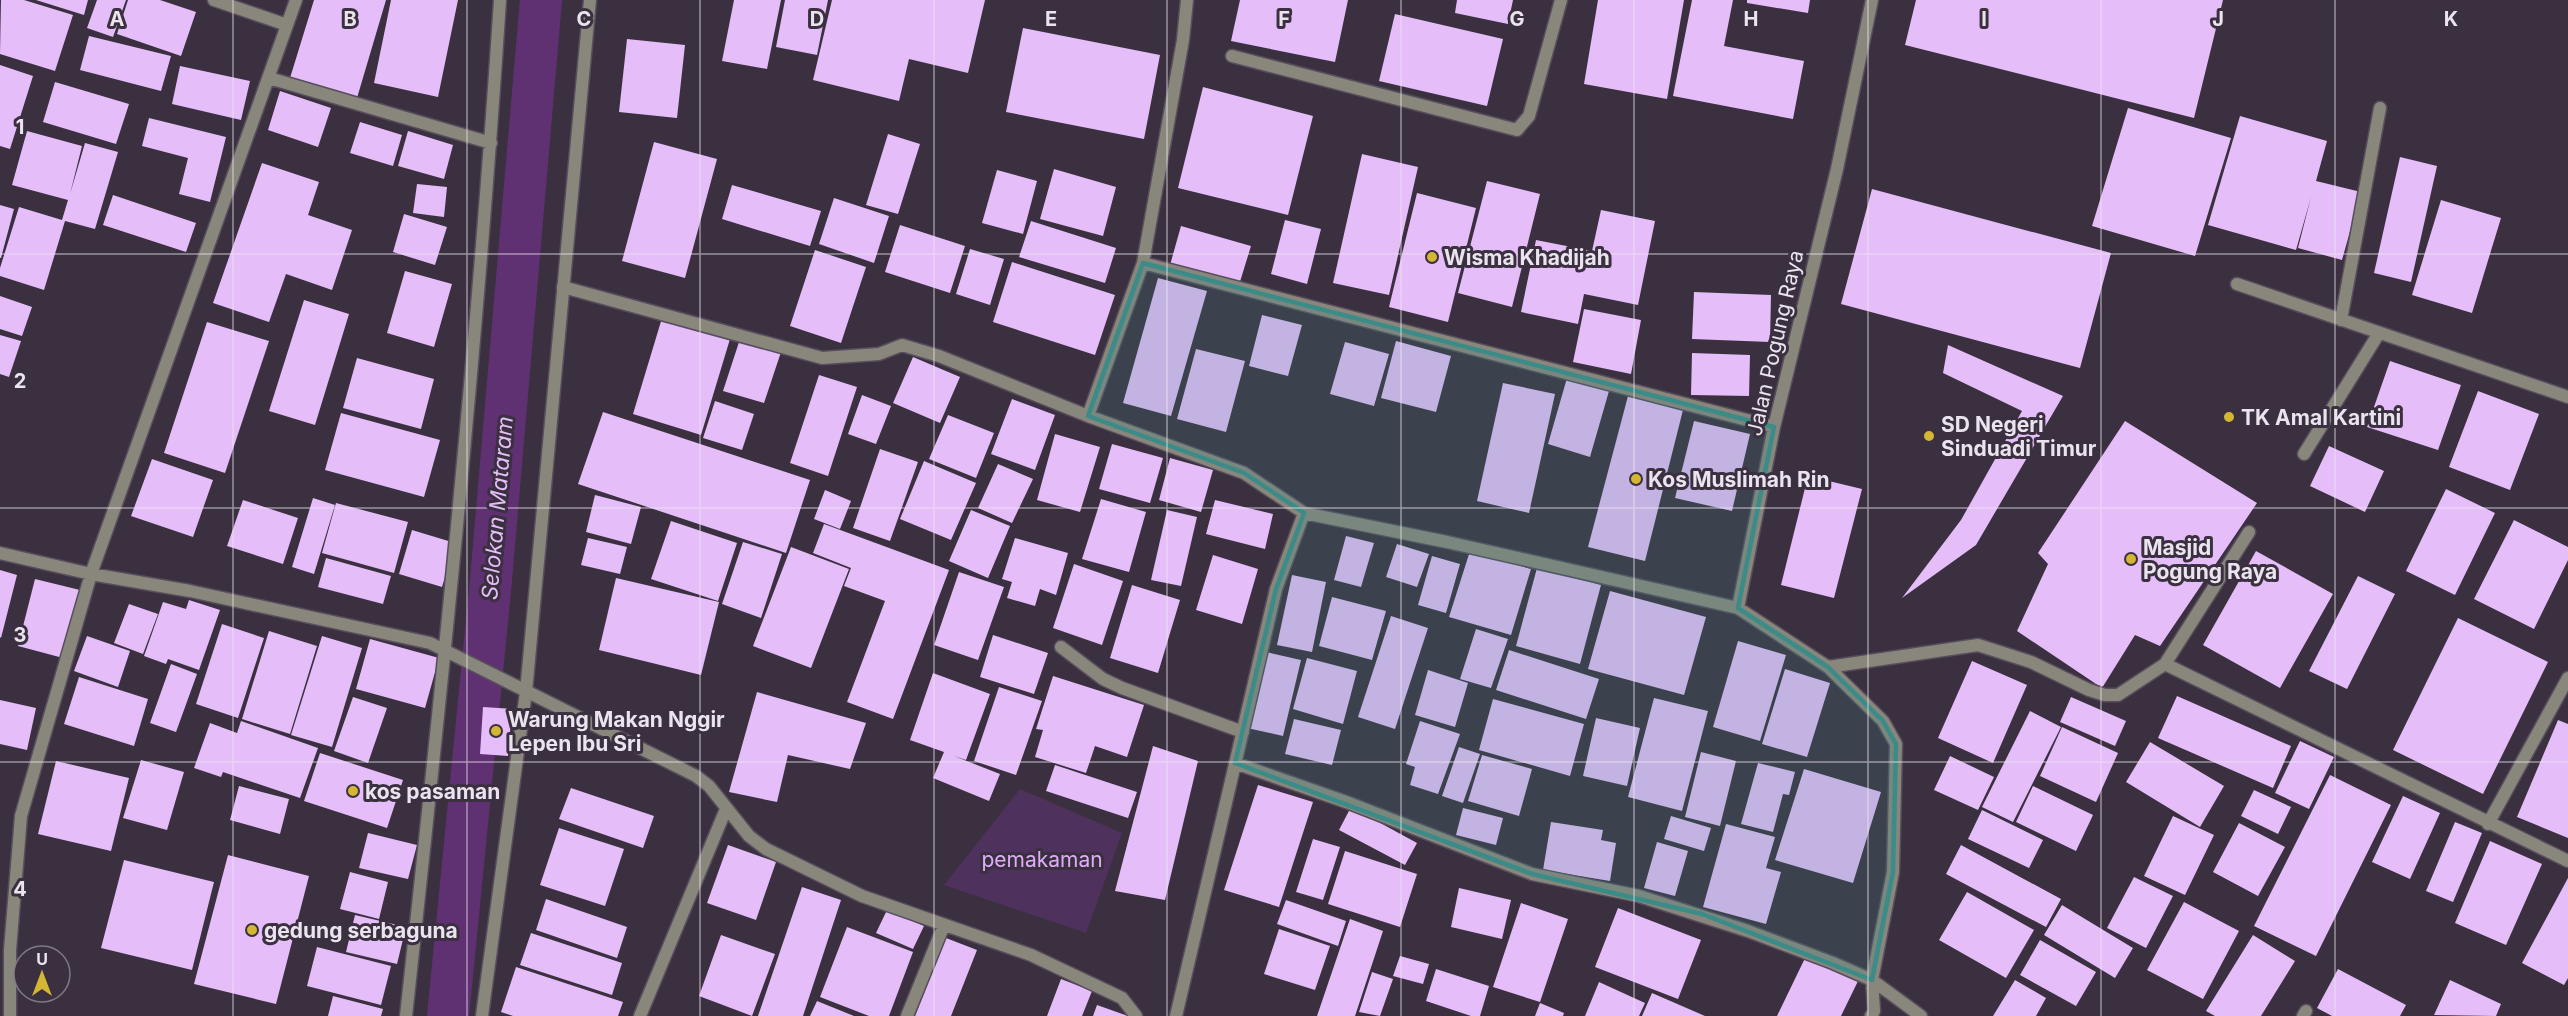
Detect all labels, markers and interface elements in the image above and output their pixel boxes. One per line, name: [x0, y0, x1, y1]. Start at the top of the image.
text: A: [110, 7, 125, 31]
text: B: [343, 7, 357, 31]
text: C: [577, 7, 591, 31]
text: D: [810, 7, 824, 31]
text: E: [1045, 7, 1057, 31]
text: F: [1278, 7, 1290, 31]
text: G: [1509, 7, 1525, 31]
text: H: [1744, 7, 1758, 31]
text: I: [1981, 7, 1987, 31]
text: J: [2212, 7, 2224, 31]
text: K: [2444, 7, 2458, 31]
text: 1: [16, 115, 24, 139]
place label: Wisma Khadijah: [1444, 245, 1610, 270]
street label: Jalan Pogung Raya: [1741, 248, 1809, 438]
marker: Wisma Khadijah: [1425, 250, 1439, 264]
text: 2: [14, 369, 26, 393]
place label: TK Amal Kartini: [2241, 405, 2401, 430]
marker: TK Amal Kartini: [2222, 410, 2236, 424]
place label: SD Negeri Sinduadi Timur: [1941, 412, 2097, 461]
water label: Selokan Mataram: [476, 415, 518, 601]
marker: SD Negeri Sinduadi Timur: [1922, 429, 1936, 443]
place label: Kos Muslimah Rin: [1648, 467, 1830, 492]
marker: Kos Muslimah Rin: [1629, 472, 1643, 486]
place label: Masjid Pogung Raya: [2143, 535, 2277, 584]
marker: Masjid Pogung Raya: [2124, 552, 2138, 566]
text: 3: [14, 623, 26, 647]
place label: Warung Makan Nggir Lepen Ibu Sri: [508, 707, 725, 756]
marker: Warung Makan Nggir Lepen Ibu Sri: [489, 724, 503, 738]
place label: kos pasaman: [365, 779, 500, 804]
marker: kos pasaman: [346, 784, 360, 798]
park label: pemakaman: [981, 847, 1103, 872]
text: 4: [13, 877, 27, 901]
place label: gedung serbaguna: [264, 918, 458, 943]
marker: gedung serbaguna: [245, 923, 259, 937]
north arrow: [12, 944, 72, 1004]
text: U: [36, 949, 48, 969]

